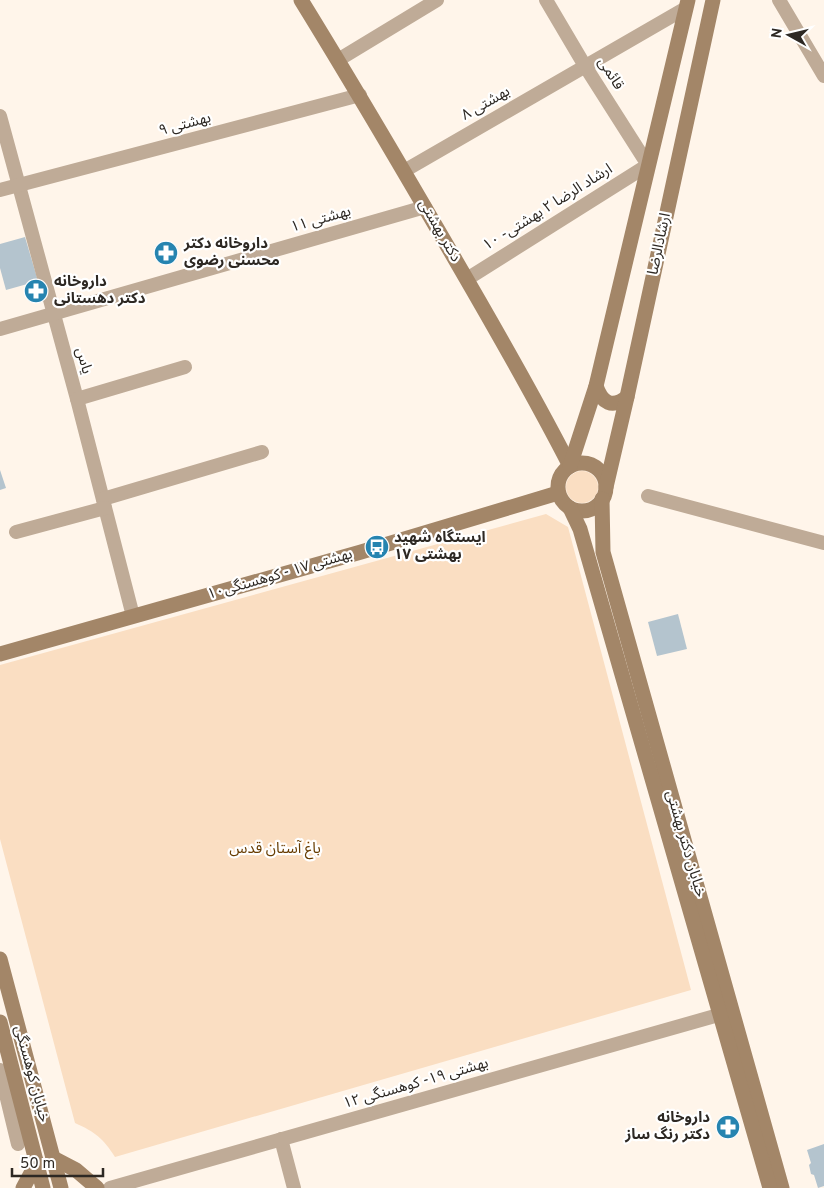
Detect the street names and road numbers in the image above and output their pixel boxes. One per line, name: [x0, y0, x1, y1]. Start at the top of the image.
street label: قائمی: [593, 54, 627, 94]
street label: بهشتی ۸: [458, 82, 514, 126]
street label: بهشتی ۹: [157, 109, 213, 141]
street label: ارشاد الرضا ۲ بهشتی- ۱۰: [480, 160, 616, 256]
street label: دکتر بهشتی: [413, 196, 465, 266]
street label: بهشتی ۱۱: [289, 202, 353, 238]
street label: ارشادالرضا: [644, 211, 676, 277]
street label: یاس: [70, 345, 96, 377]
street label: بهشتی ۱۷ - کوهسنگی۱۰: [205, 545, 355, 605]
street label: خیابان دکتر بهشتی: [661, 788, 709, 900]
street label: خیابان کوهسنگی: [9, 1024, 53, 1125]
street label: بهشتی ۱۹- کوهسنگی ۱۲: [341, 1054, 491, 1114]

